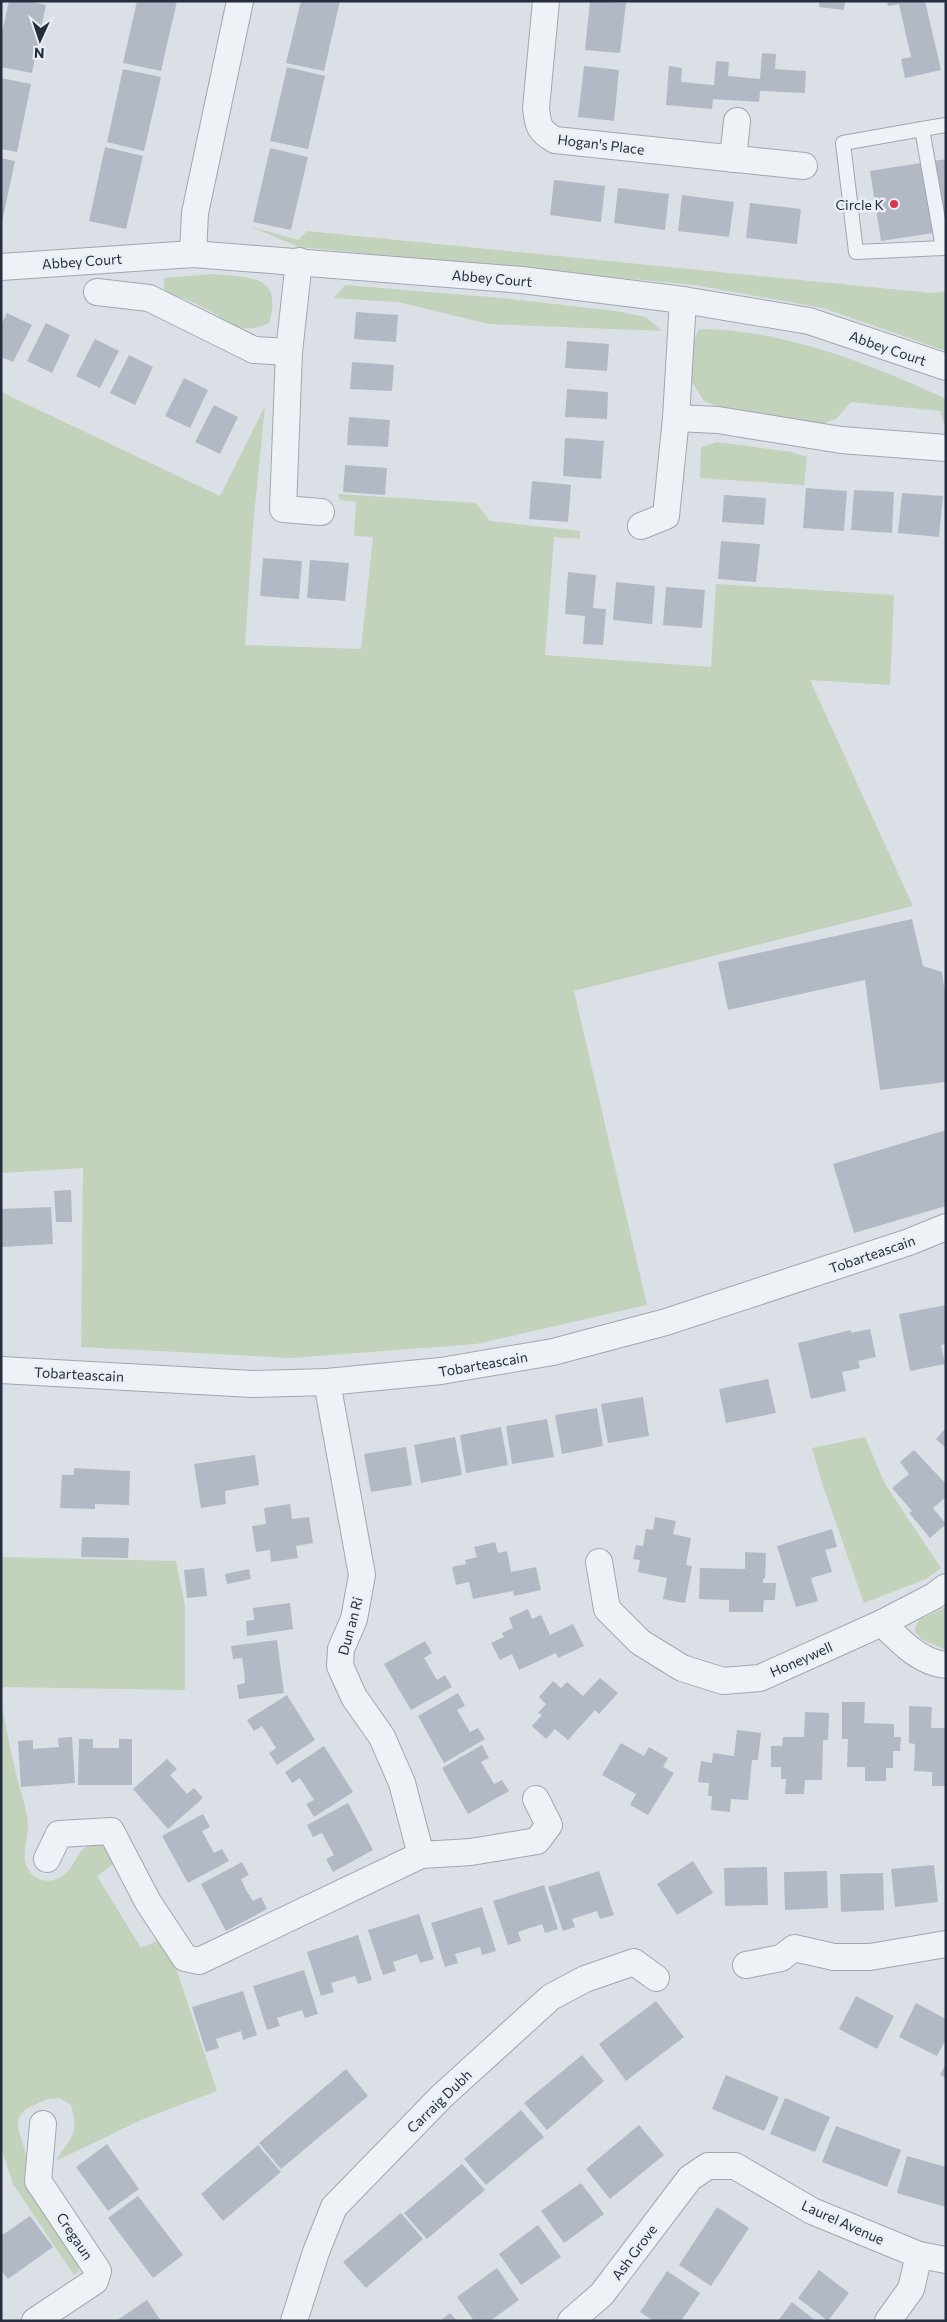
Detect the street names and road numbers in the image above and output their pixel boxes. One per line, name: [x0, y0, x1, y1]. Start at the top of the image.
street label: Hogan's Place: [557, 130, 645, 158]
street label: Abbey Court: [41, 250, 123, 272]
street label: Abbey Court: [451, 266, 533, 290]
street label: Abbey Court: [847, 327, 929, 369]
street label: Tobarteascain: [827, 1231, 917, 1277]
street label: Tobarteascain: [437, 1348, 529, 1380]
street label: Tobarteascain: [34, 1363, 124, 1385]
street label: Dun an Ri: [334, 1595, 366, 1657]
street label: Honeywell: [767, 1638, 835, 1680]
street label: Carraig Dubh: [403, 2066, 475, 2136]
street label: Laurel Avenue: [799, 2196, 887, 2248]
street label: Cregaun: [53, 2209, 97, 2263]
street label: Ash Grove: [608, 2221, 660, 2283]

